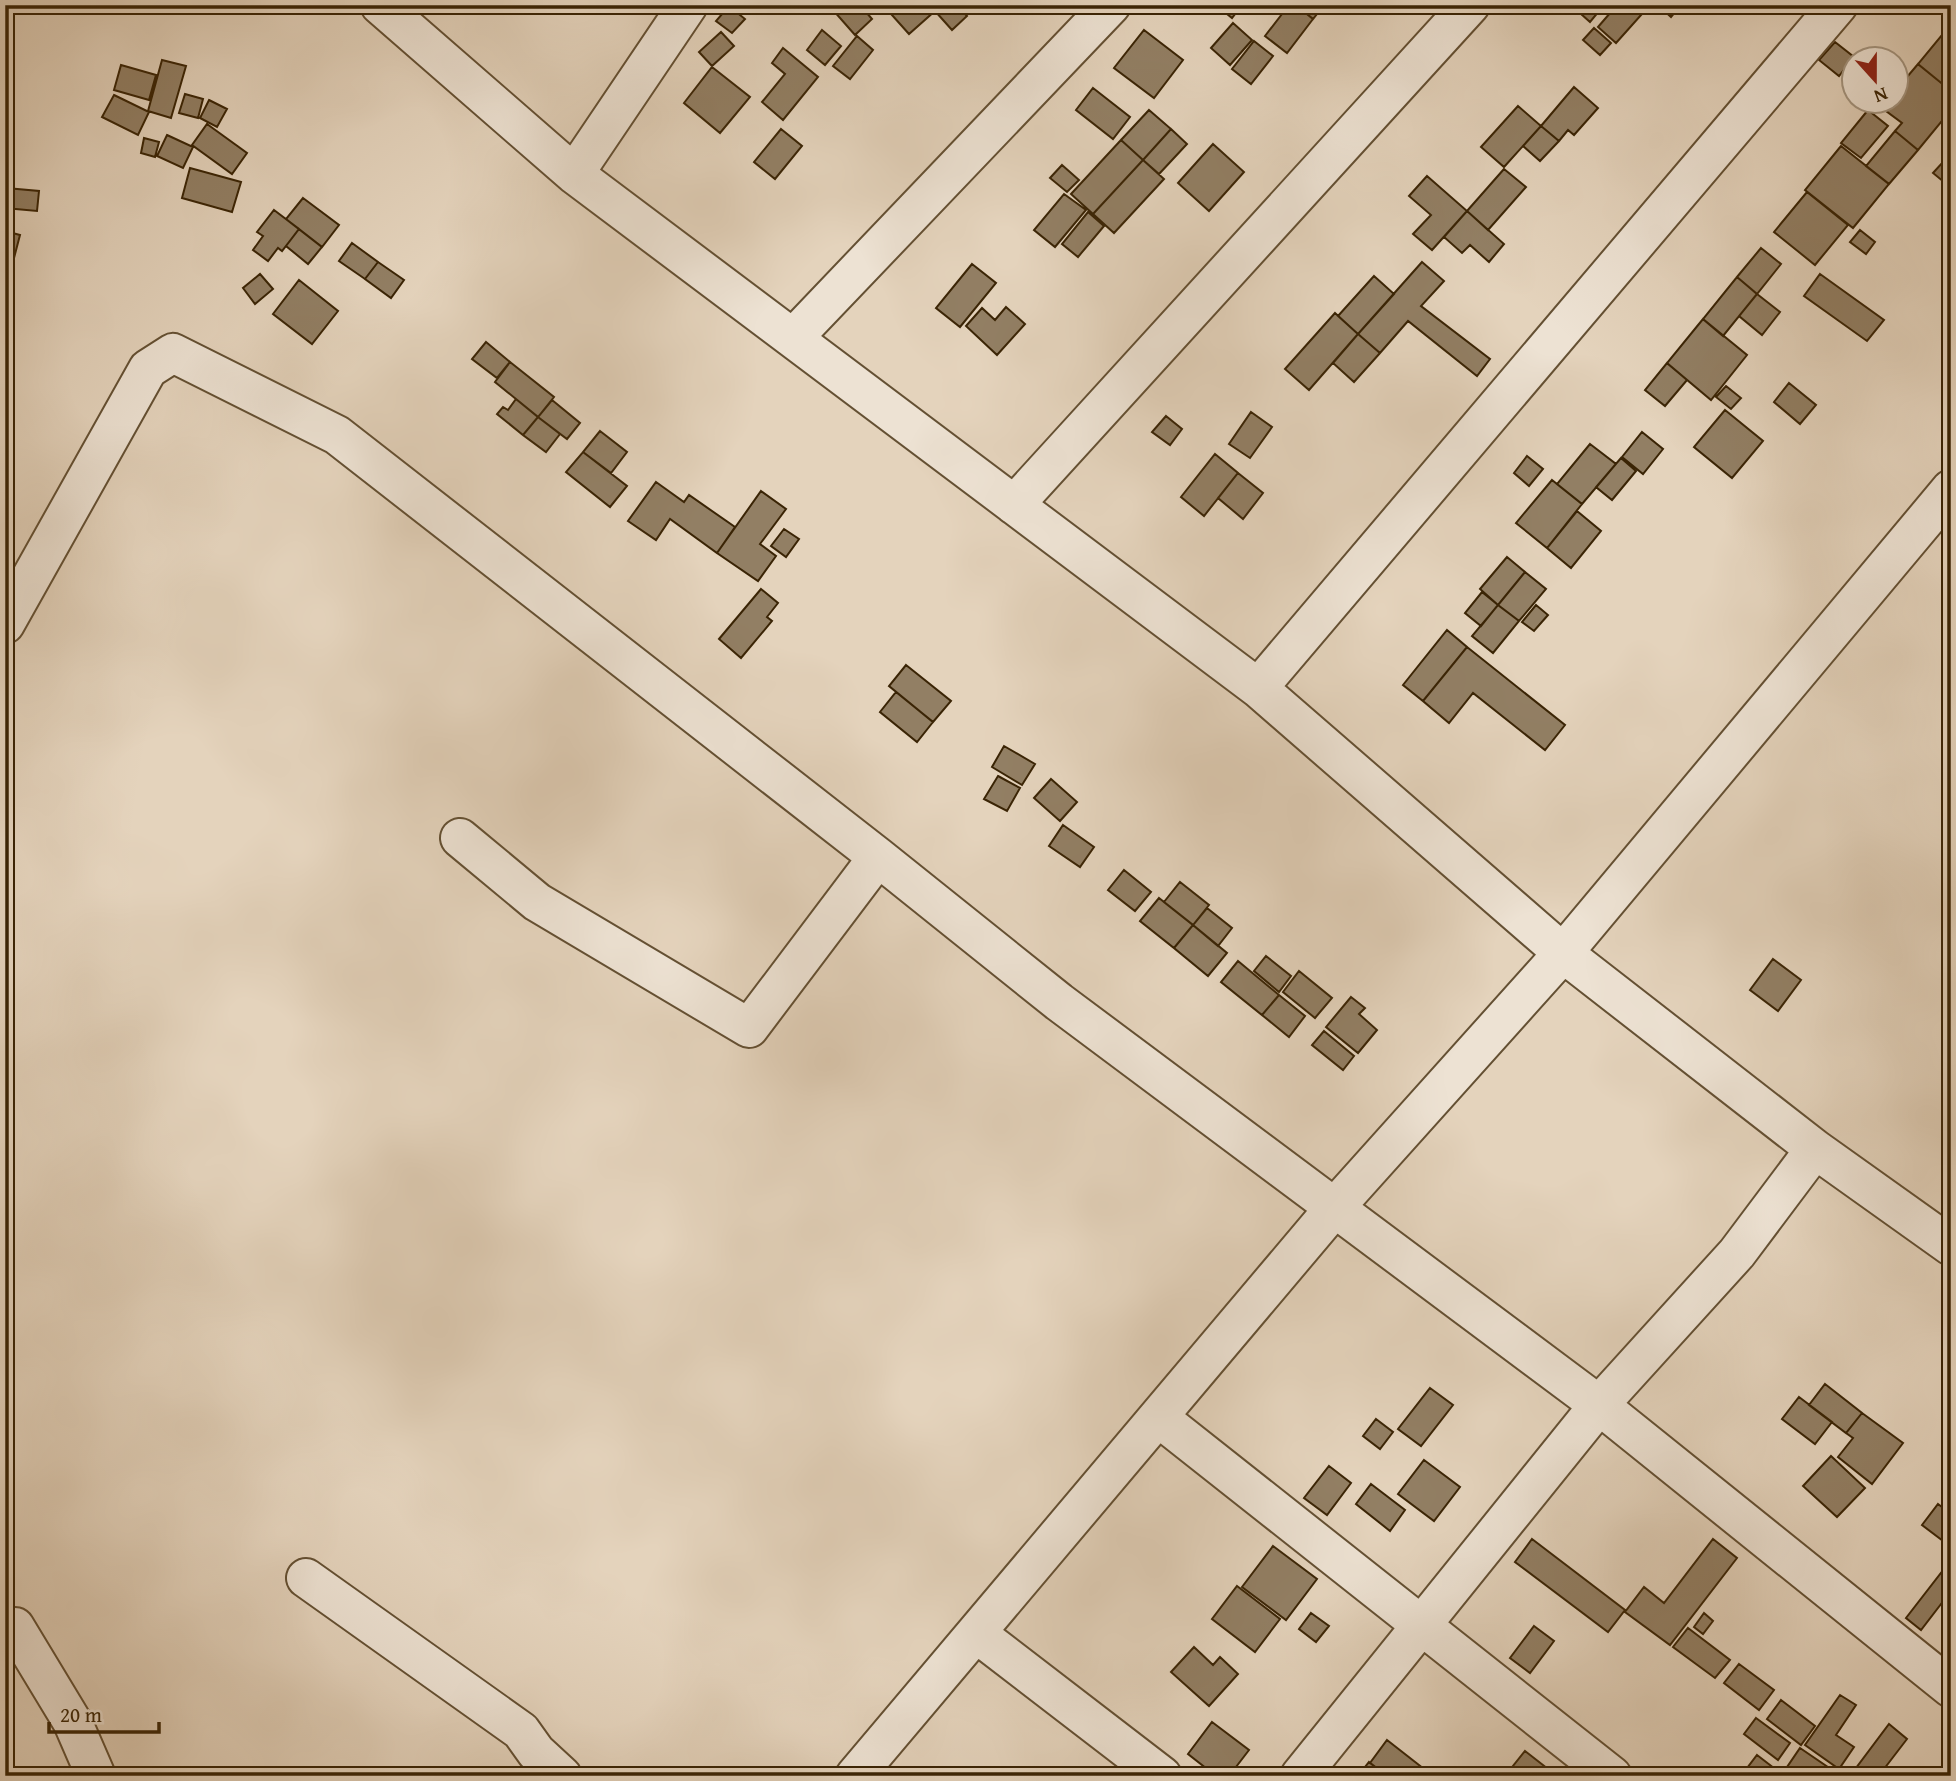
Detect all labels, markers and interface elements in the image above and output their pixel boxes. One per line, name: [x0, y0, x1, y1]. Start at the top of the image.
north arrow: [1840, 46, 1910, 116]
text: N: [1870, 81, 1892, 111]
scale bar: [49, 1690, 159, 1734]
text: 20 m: [60, 1699, 102, 1730]

